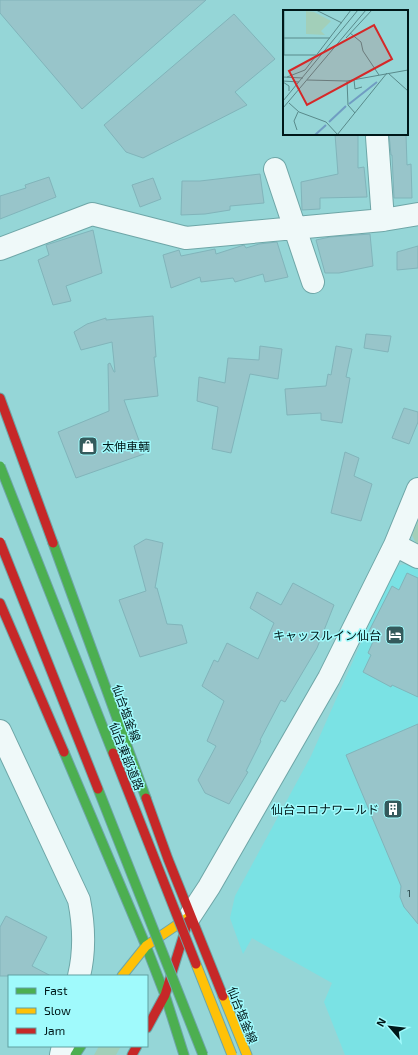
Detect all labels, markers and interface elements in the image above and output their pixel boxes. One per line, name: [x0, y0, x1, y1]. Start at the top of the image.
inset map: [283, 10, 408, 135]
shop icon: 太伸車輌: [77, 435, 99, 457]
place label: 太伸車輌: [102, 439, 150, 453]
hotel icon: キャッスルイン仙台: [384, 624, 406, 646]
place label: キャッスルイン仙台: [273, 628, 381, 642]
street label: 仙台塩釜線: [110, 682, 144, 744]
street label: 仙台東部道路: [107, 720, 147, 792]
building icon: 仙台コロナワールド: [382, 798, 404, 820]
place label: 仙台コロナワールド: [271, 802, 379, 816]
house number: 1: [407, 887, 411, 899]
legend: [8, 975, 148, 1047]
text: Fast: [44, 983, 68, 997]
street label: 仙台塩釜線: [225, 985, 261, 1045]
text: Slow: [44, 1003, 71, 1017]
north arrow: [370, 1007, 410, 1047]
text: N: [373, 1015, 388, 1029]
text: Jam: [44, 1023, 65, 1037]

